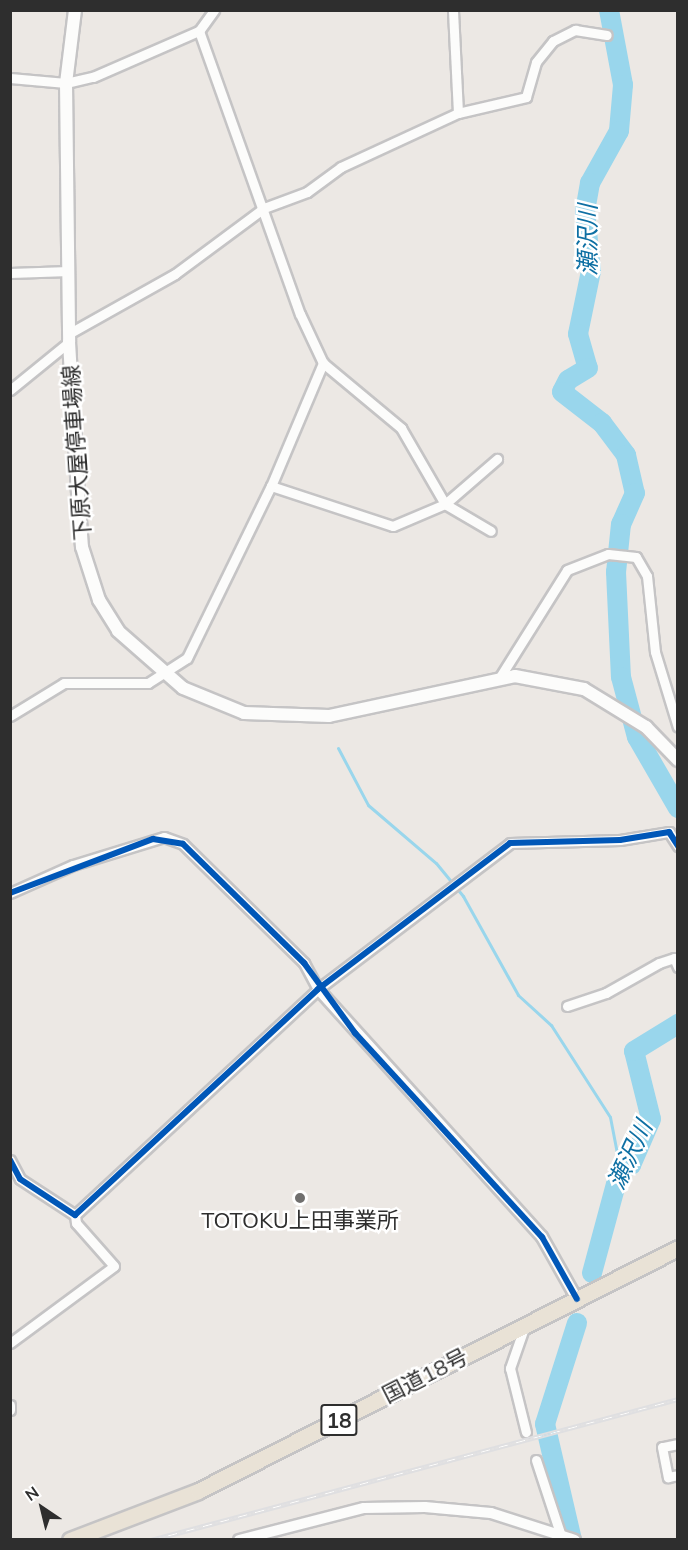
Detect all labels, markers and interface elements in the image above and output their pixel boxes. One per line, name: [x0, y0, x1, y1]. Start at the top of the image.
water label: 瀬沢川: [574, 204, 602, 276]
street label: 下原大屋停車場線: [58, 364, 96, 542]
water label: 瀬沢川: [602, 1116, 658, 1194]
marker: TOTOKU上田事業所: [293, 1191, 307, 1205]
place label: TOTOKU上田事業所: [201, 1208, 399, 1234]
street label: 国道18号: [378, 1343, 472, 1409]
road number: 18: [320, 1402, 358, 1438]
north arrow: [12, 1478, 72, 1538]
text: N: [21, 1482, 42, 1505]

